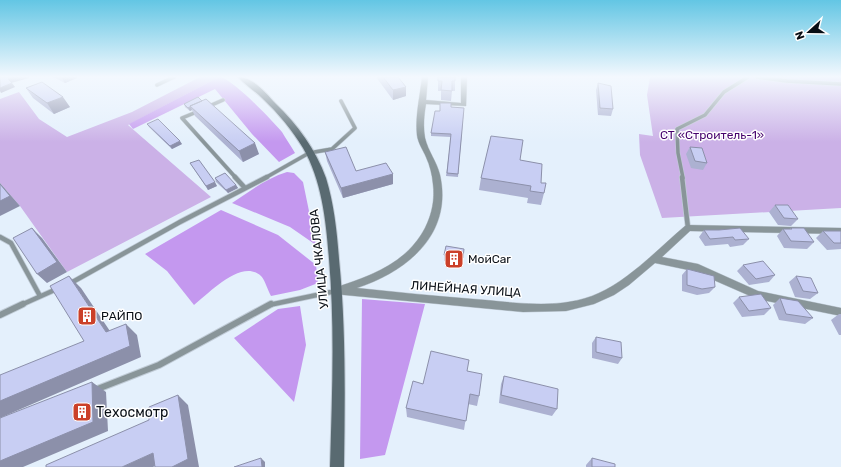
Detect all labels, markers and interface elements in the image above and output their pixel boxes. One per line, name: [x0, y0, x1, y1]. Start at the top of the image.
north arrow: [789, 12, 829, 52]
text: N: [793, 29, 808, 41]
park label: СТ «Строитель-1»: [660, 128, 764, 142]
street label: УЛИЦА ЧКАЛОВА: [307, 209, 331, 309]
building icon: МойCar: [443, 248, 465, 270]
place label: МойCar: [468, 252, 511, 266]
street label: ЛИНЕЙНАЯ УЛИЦА: [410, 278, 522, 300]
building icon: РАЙПО: [76, 305, 98, 327]
place label: РАЙПО: [101, 309, 142, 323]
building icon: Техосмотр: [71, 401, 93, 423]
place label: Техосмотр: [96, 404, 168, 421]

